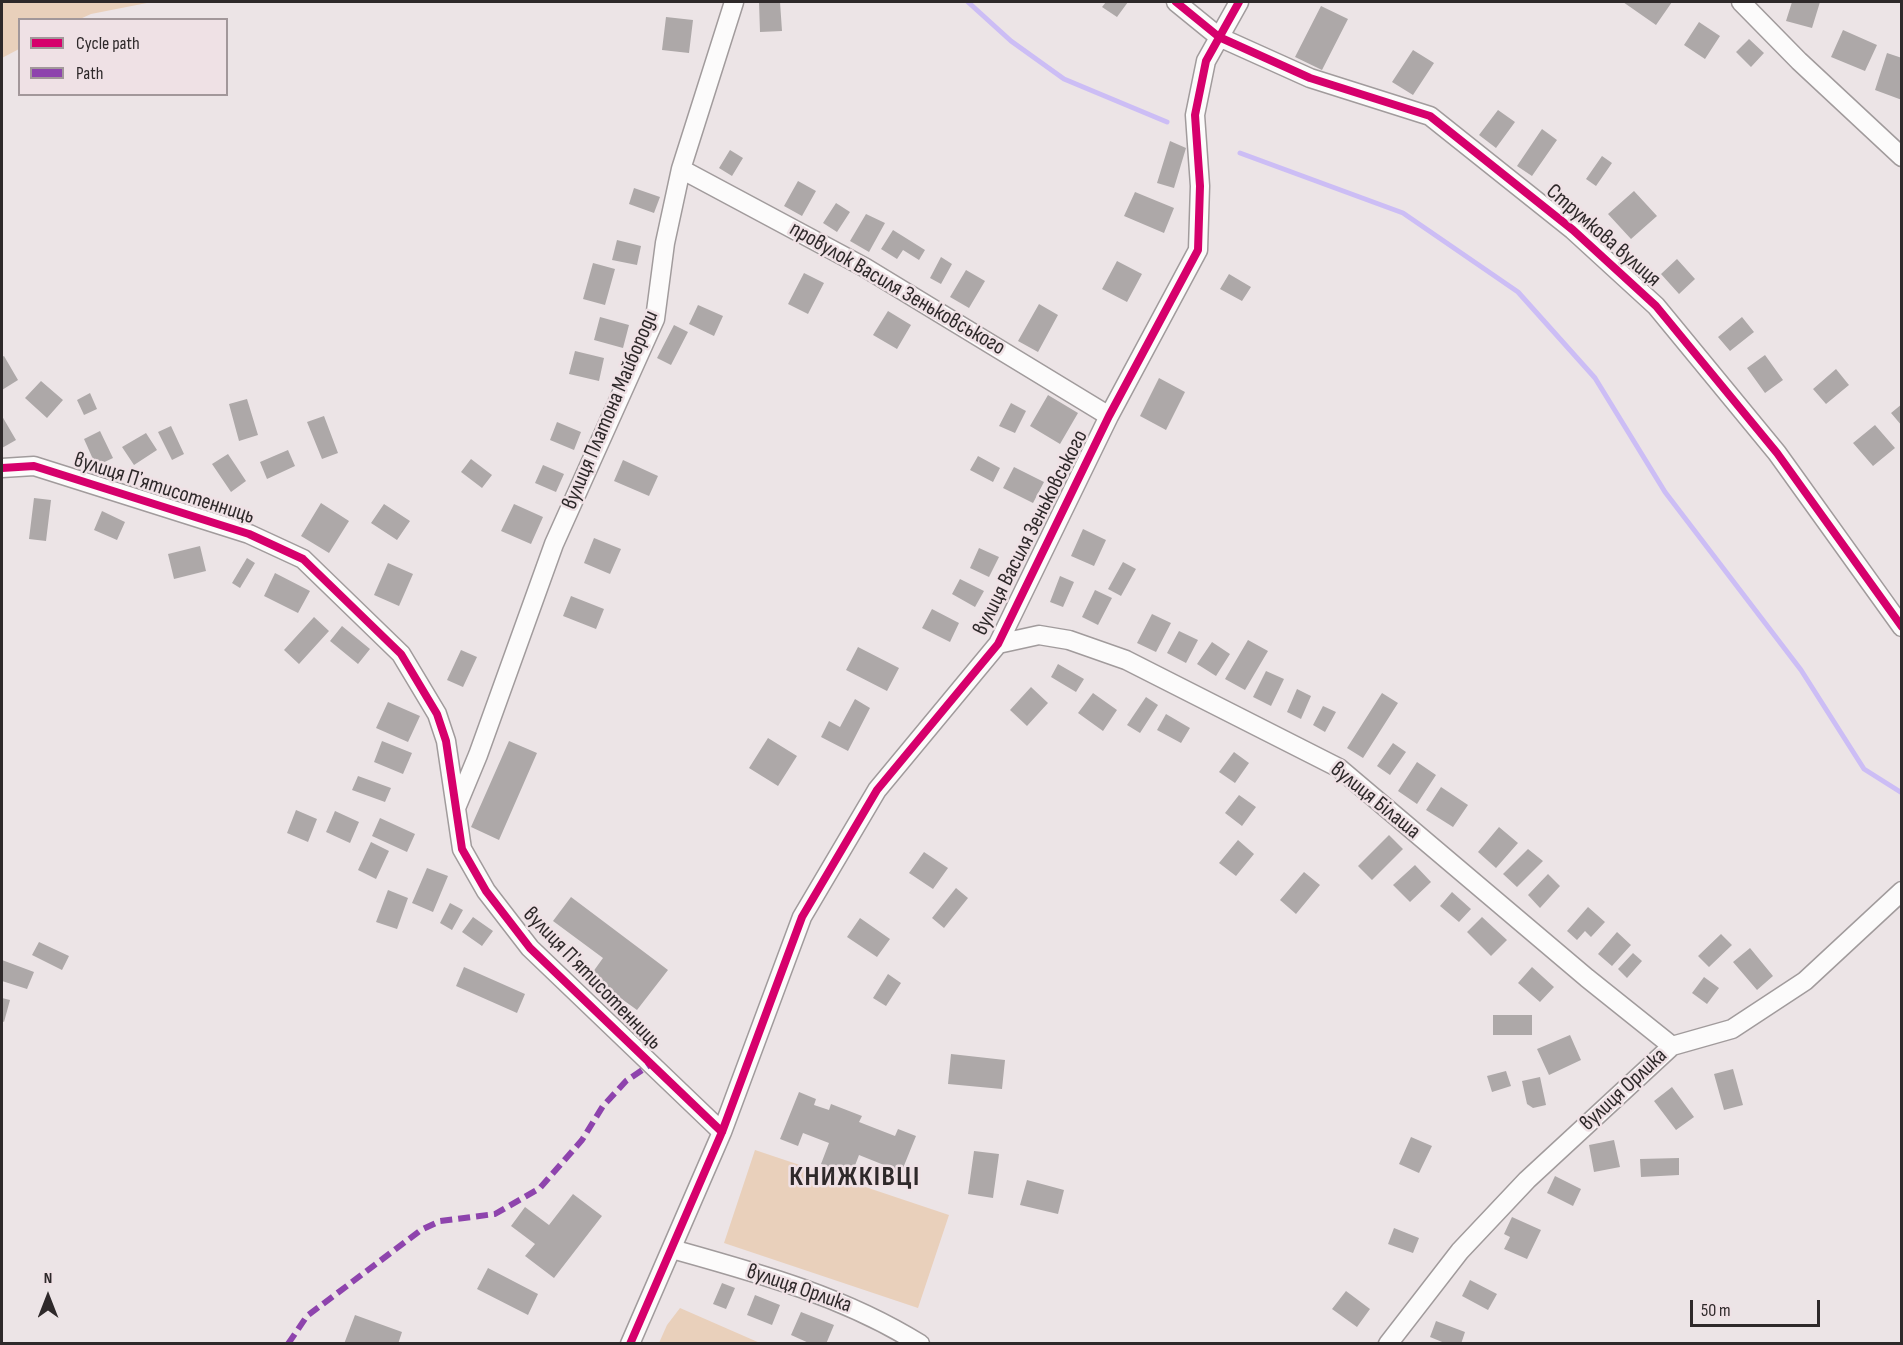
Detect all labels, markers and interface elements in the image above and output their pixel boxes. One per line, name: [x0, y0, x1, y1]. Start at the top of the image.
legend: [18, 18, 228, 96]
text: Cycle path: [76, 33, 140, 54]
text: Path: [76, 63, 104, 84]
street label: Струмкова вулиця: [1540, 179, 1666, 293]
street label: провулок Василя Зеньковського: [784, 216, 1010, 362]
street label: вулиця Платона Майбороди: [557, 307, 665, 513]
street label: вулиця Василя Зеньковського: [968, 426, 1094, 640]
street label: вулиця Пʼятисотенниць: [70, 447, 258, 531]
street label: вулиця Білаша: [1325, 757, 1425, 845]
street label: вулиця Пʼятисотенниць: [517, 902, 667, 1056]
street label: вулиця Орлика: [1575, 1043, 1673, 1137]
district label: КНИЖКІВЦІ: [789, 1161, 921, 1195]
street label: вулиця Орлика: [743, 1259, 855, 1319]
north arrow: [18, 1267, 78, 1327]
text: N: [44, 1269, 52, 1288]
scale bar: [1693, 1288, 1824, 1326]
text: 50 m: [1701, 1300, 1731, 1321]

